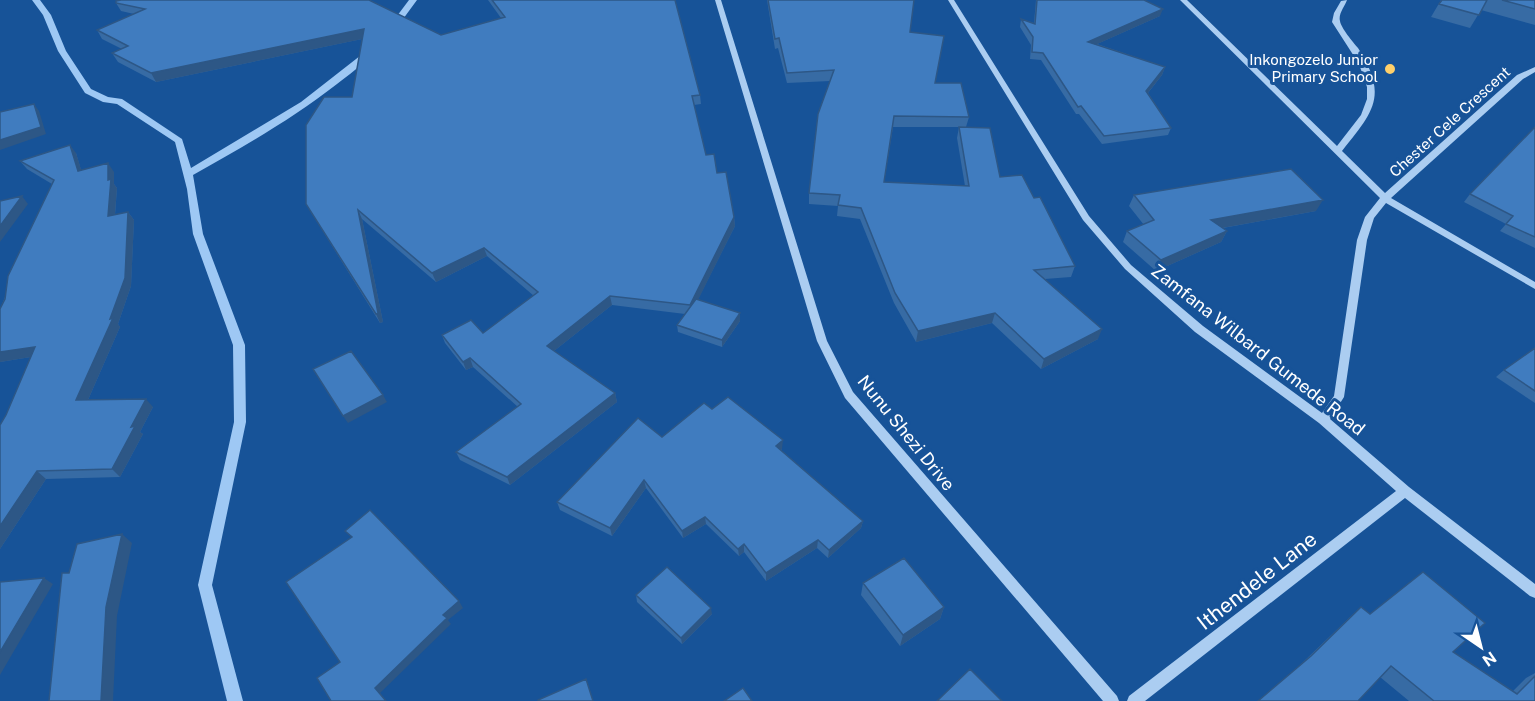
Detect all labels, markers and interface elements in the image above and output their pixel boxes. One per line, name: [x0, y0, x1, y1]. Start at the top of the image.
place label: Inkongozelo Junior Primary School: [1249, 51, 1378, 85]
marker: Inkongozelo Junior Primary School: [1383, 62, 1397, 76]
street label: Chester Cele Crescent: [1386, 63, 1514, 180]
street label: Zamfana Wilbard Gumede Road: [1147, 260, 1369, 440]
street label: Nunu Shezi Drive: [853, 371, 959, 495]
street label: Ithendele Lane: [1192, 526, 1321, 635]
north arrow: [1451, 617, 1511, 677]
text: N: [1479, 648, 1500, 670]

